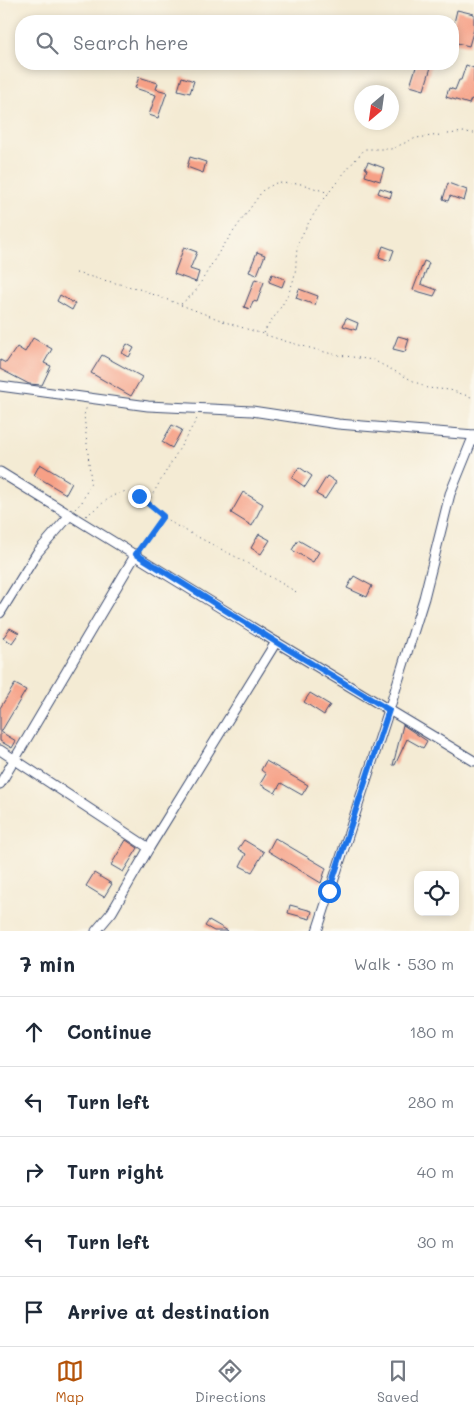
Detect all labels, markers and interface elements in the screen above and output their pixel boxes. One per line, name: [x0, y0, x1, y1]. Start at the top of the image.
search box: [15, 15, 459, 70]
icon: search: [33, 29, 61, 57]
text: Search here: [73, 30, 189, 55]
north arrow: [354, 85, 399, 130]
route end: [128, 485, 151, 508]
map controls: [414, 871, 459, 916]
button: locate: [414, 871, 459, 916]
route start: [318, 880, 341, 903]
text: 7 min: [20, 950, 75, 977]
text: Walk · 530 m: [354, 953, 454, 974]
icon: ahead: [20, 1018, 48, 1046]
text: Continue: [67, 1019, 152, 1044]
text: 180 m: [409, 1021, 454, 1042]
icon: left: [20, 1088, 48, 1116]
text: Turn left: [67, 1089, 150, 1114]
text: 280 m: [408, 1091, 454, 1112]
icon: right: [20, 1158, 48, 1186]
text: Turn right: [67, 1159, 164, 1184]
text: 40 m: [417, 1161, 454, 1182]
icon: left: [20, 1228, 48, 1256]
text: Turn left: [67, 1229, 150, 1254]
text: 30 m: [417, 1231, 454, 1252]
icon: arrive: [20, 1298, 48, 1326]
text: Arrive at destination: [67, 1299, 270, 1324]
tab: Map: [55, 1357, 84, 1406]
tab: Directions: [195, 1357, 266, 1406]
tab: Saved: [377, 1357, 419, 1406]

